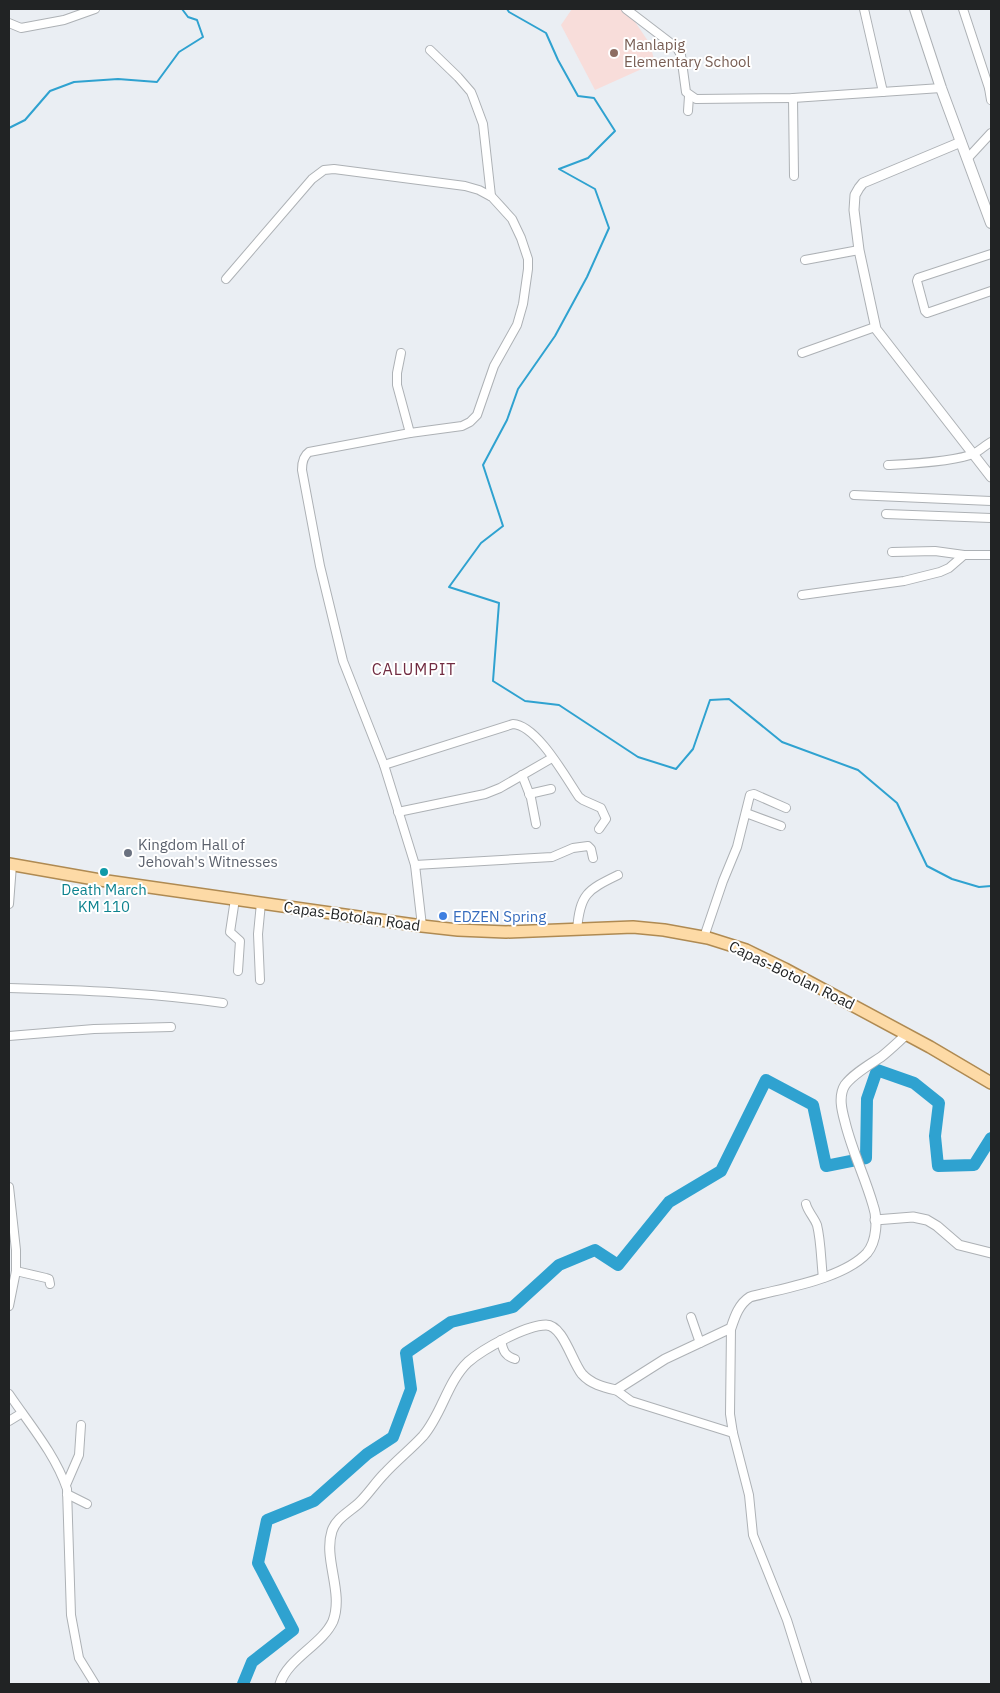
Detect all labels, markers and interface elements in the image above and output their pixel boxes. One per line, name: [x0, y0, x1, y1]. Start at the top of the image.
place label: Manlapig Elementary School: [624, 35, 751, 71]
marker: Manlapig Elementary School: [608, 47, 620, 59]
district label: CALUMPIT: [372, 659, 456, 679]
place label: Kingdom Hall of Jehovah's Witnesses: [138, 835, 278, 871]
marker: Kingdom Hall of Jehovah's Witnesses: [122, 847, 134, 859]
marker: Death March KM 110: [98, 866, 110, 878]
place label: Death March KM 110: [61, 880, 147, 916]
street label: Capas-Botolan Road: [283, 897, 421, 935]
place label: EDZEN Spring: [453, 907, 546, 926]
marker: EDZEN Spring: [437, 910, 449, 922]
street label: Capas-Botolan Road: [726, 936, 858, 1014]

